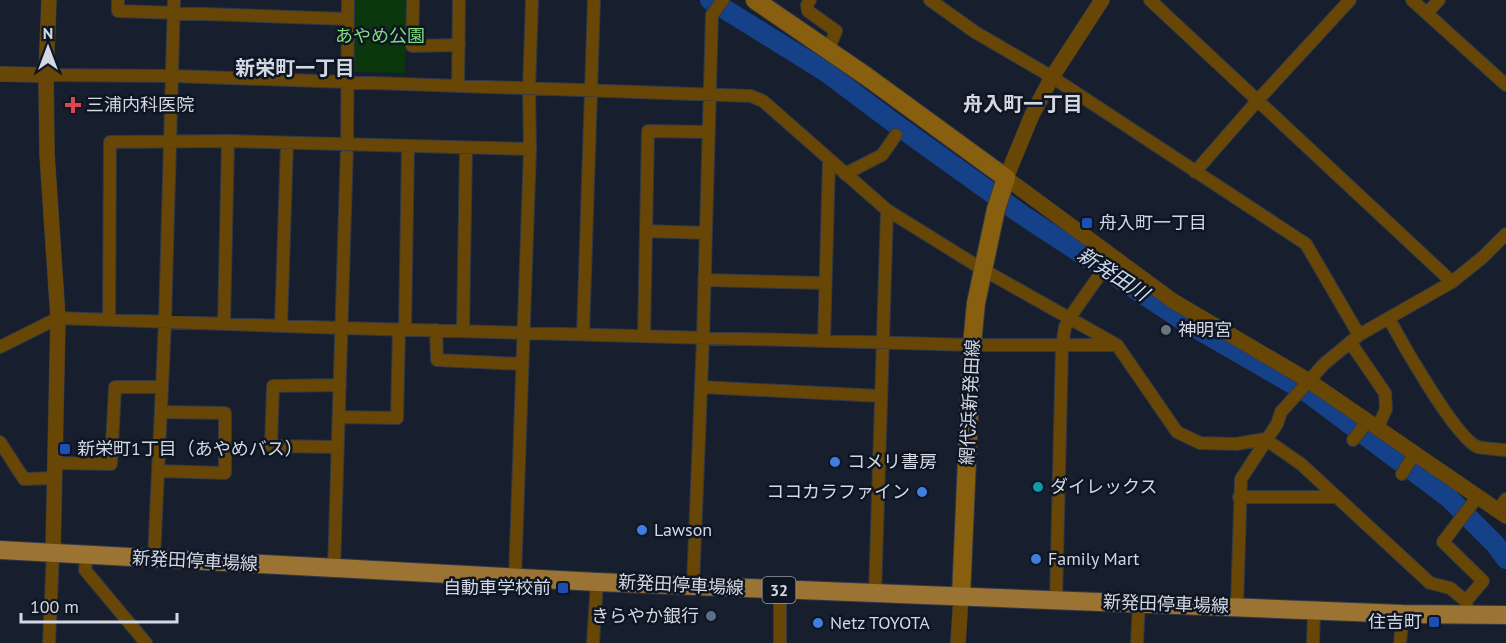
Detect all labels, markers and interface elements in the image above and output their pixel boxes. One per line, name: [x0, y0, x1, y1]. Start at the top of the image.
north arrow: [18, 18, 78, 78]
text: N: [43, 23, 53, 43]
park label: あやめ公園: [335, 24, 425, 47]
district label: 新栄町一丁目: [235, 55, 355, 81]
district label: 舟入町一丁目: [963, 91, 1083, 117]
place label: 三浦内科医院: [86, 93, 194, 116]
marker: 三浦内科医院: [64, 96, 82, 114]
place label: 舟入町一丁目: [1099, 211, 1207, 234]
marker: 舟入町一丁目: [1080, 216, 1094, 230]
water label: 新発田川: [1072, 241, 1155, 308]
place label: 神明宮: [1178, 318, 1232, 341]
marker: 神明宮: [1159, 323, 1173, 337]
street label: 網代浜新発田線: [955, 338, 984, 465]
place label: 新栄町1丁目（あやめバス）: [77, 437, 303, 460]
marker: 新栄町1丁目（あやめバス）: [58, 442, 72, 456]
place label: コメリ書房: [847, 450, 937, 473]
marker: コメリ書房: [828, 455, 842, 469]
place label: ダイレックス: [1050, 475, 1157, 498]
place label: ココカラファイン: [766, 480, 910, 503]
marker: ダイレックス: [1031, 480, 1045, 494]
marker: ココカラファイン: [915, 485, 929, 499]
place label: Lawson: [654, 518, 712, 541]
marker: Lawson: [635, 523, 649, 537]
street label: 新発田停車場線: [132, 546, 259, 575]
place label: Family Mart: [1048, 547, 1139, 570]
marker: Family Mart: [1029, 552, 1043, 566]
street label: 新発田停車場線: [618, 570, 745, 599]
place label: 自動車学校前: [443, 576, 551, 599]
road number: 32: [762, 577, 796, 603]
marker: 自動車学校前: [556, 581, 570, 595]
scale bar: [21, 586, 177, 624]
street label: 新発田停車場線: [1103, 590, 1229, 617]
text: 100 m: [30, 595, 79, 618]
place label: きらやか銀行: [591, 604, 699, 627]
marker: きらやか銀行: [704, 609, 718, 623]
place label: 住吉町: [1368, 610, 1422, 633]
place label: Netz TOYOTA: [830, 611, 930, 634]
marker: 住吉町: [1427, 615, 1441, 629]
marker: Netz TOYOTA: [811, 616, 825, 630]

